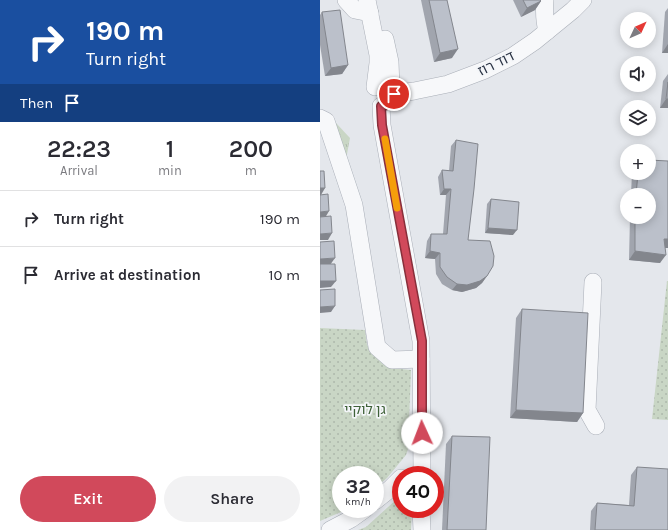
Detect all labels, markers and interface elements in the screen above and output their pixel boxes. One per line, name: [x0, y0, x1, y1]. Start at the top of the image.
north arrow: [620, 12, 656, 48]
map controls: [620, 12, 656, 224]
text: 190 m: [86, 14, 164, 47]
icon: right: [20, 16, 72, 68]
street label: דוד רוז: [475, 47, 518, 80]
text: Turn right: [86, 48, 166, 70]
button: sound: [620, 56, 656, 92]
pin: [377, 77, 411, 111]
icon: arrive: [383, 83, 405, 105]
icon: arrive: [61, 92, 83, 114]
text: Then: [20, 94, 53, 112]
button: layers: [620, 100, 656, 136]
text: 22:23: [47, 135, 111, 163]
text: 1: [166, 135, 174, 163]
text: 200: [229, 135, 273, 163]
button: +: [620, 144, 656, 180]
text: Arrival: [60, 163, 98, 178]
text: min: [158, 163, 182, 178]
text: m: [245, 163, 257, 178]
button: −: [620, 188, 656, 224]
icon: right: [20, 208, 42, 230]
text: Turn right: [54, 210, 124, 228]
text: 190 m: [260, 210, 300, 228]
icon: arrive: [20, 264, 42, 286]
text: Arrive at destination: [54, 266, 201, 284]
text: 10 m: [269, 266, 300, 284]
park label: גן לוקיי: [344, 401, 386, 418]
position arrow: [401, 412, 443, 454]
speed limit sign: 40: [392, 466, 444, 518]
text: 32: [346, 475, 370, 498]
button: Exit: [20, 476, 156, 522]
button: Share: [164, 476, 300, 522]
text: km/h: [345, 496, 371, 508]

